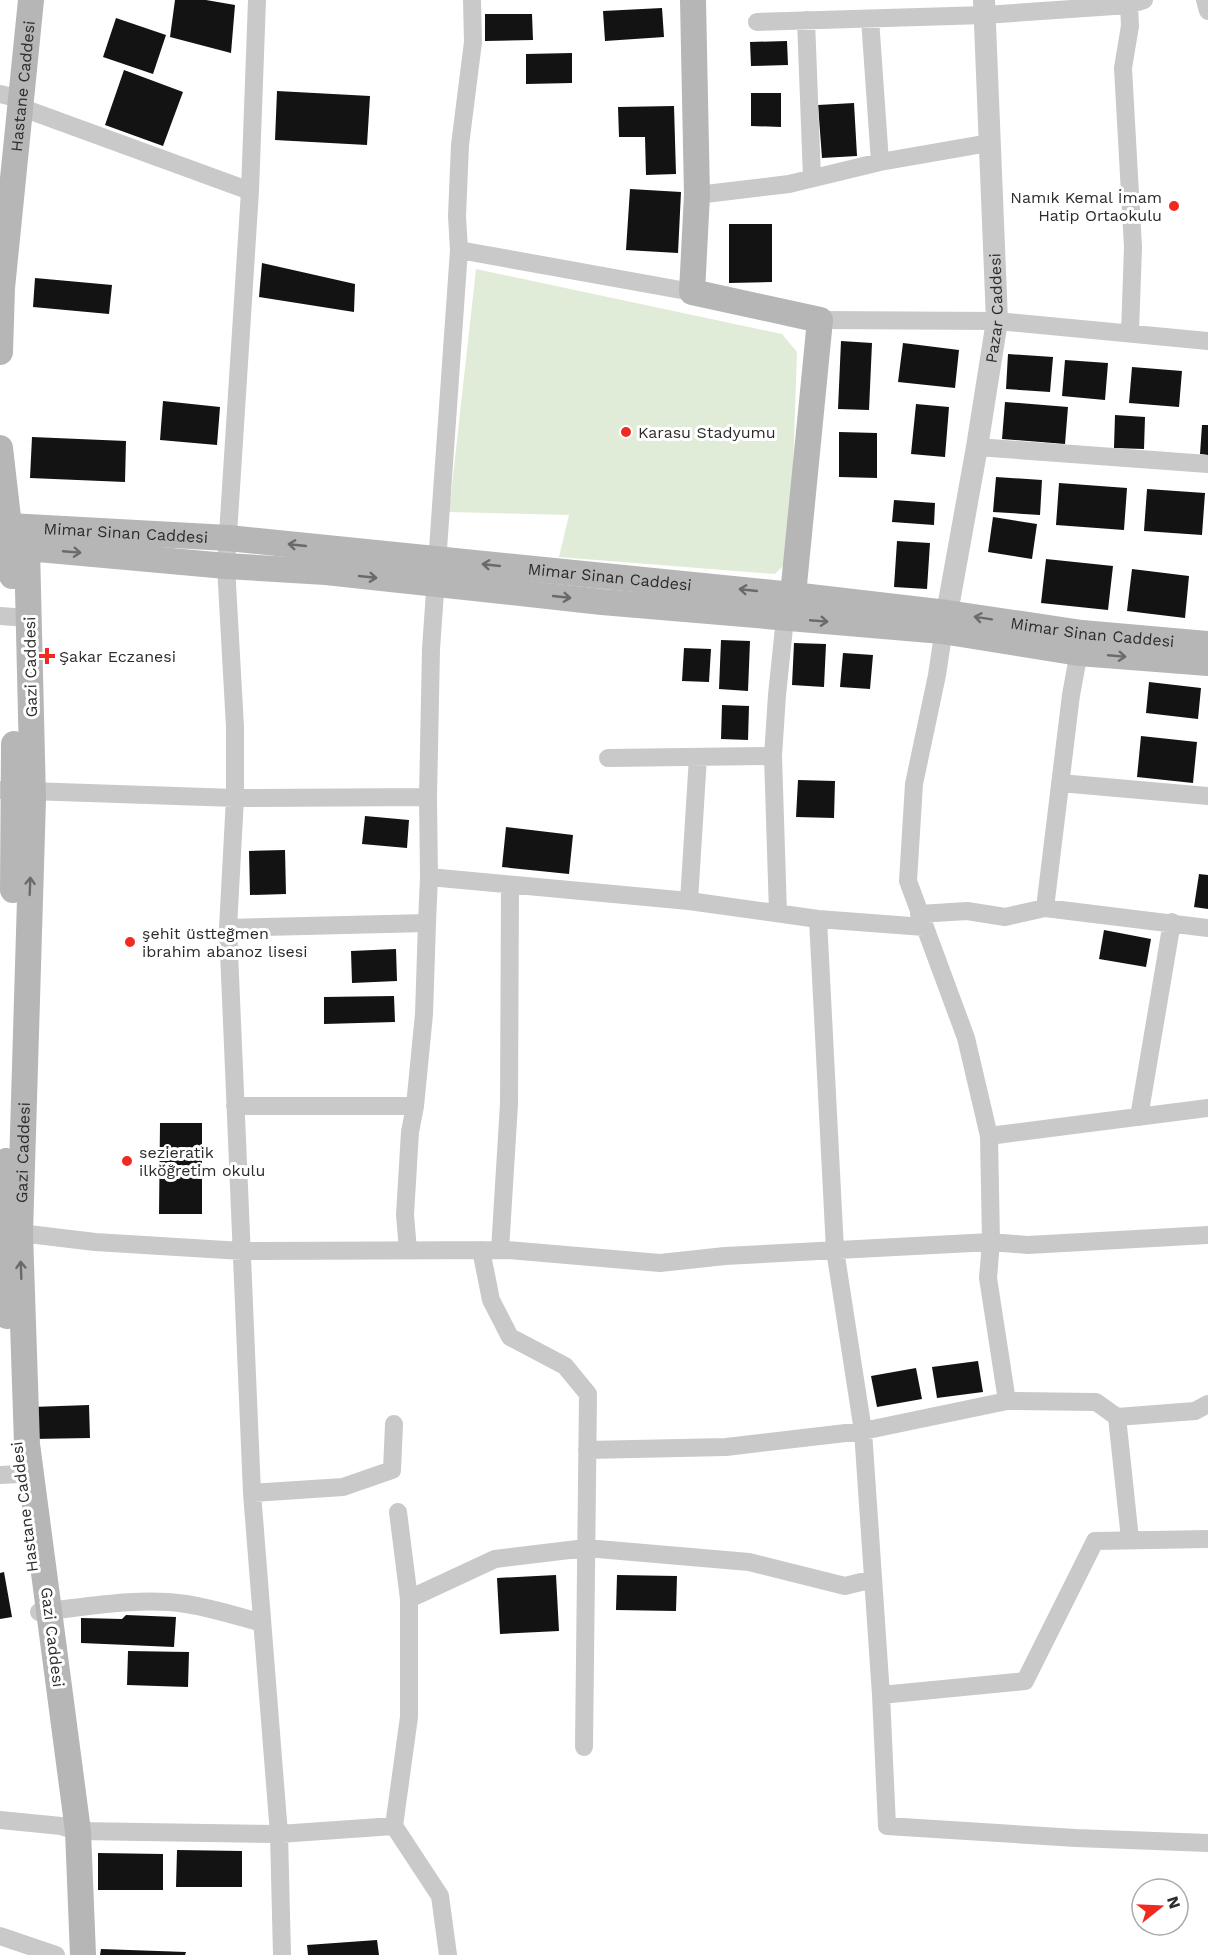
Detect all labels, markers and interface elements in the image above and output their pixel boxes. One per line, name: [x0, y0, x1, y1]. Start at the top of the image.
street label: Hastane Caddesi: [7, 20, 39, 153]
place label: Namık Kemal İmam Hatip Ortaokulu: [1010, 188, 1162, 225]
marker: Namık Kemal İmam Hatip Ortaokulu: [1167, 199, 1181, 213]
street label: Pazar Caddesi: [981, 253, 1007, 364]
place label: Karasu Stadyumu: [638, 423, 776, 442]
marker: Karasu Stadyumu: [619, 425, 633, 439]
street label: Mimar Sinan Caddesi: [43, 519, 209, 547]
one-way arrow: [288, 539, 307, 550]
one-way arrow: [62, 547, 82, 558]
one-way arrow: [482, 559, 501, 570]
street label: Mimar Sinan Caddesi: [527, 559, 693, 595]
one-way arrow: [358, 571, 377, 582]
one-way arrow: [738, 584, 758, 595]
one-way arrow: [551, 592, 571, 603]
one-way arrow: [974, 613, 993, 624]
street label: Mimar Sinan Caddesi: [1009, 614, 1175, 651]
street label: Gazi Caddesi: [20, 616, 41, 718]
one-way arrow: [808, 616, 828, 627]
place label: Şakar Eczanesi: [59, 647, 176, 666]
marker: Şakar Eczanesi: [40, 649, 54, 663]
one-way arrow: [1106, 651, 1126, 662]
one-way arrow: [25, 877, 36, 897]
place label: şehit üstteğmen ibrahim abanoz lisesi: [142, 924, 308, 961]
marker: şehit üstteğmen ibrahim abanoz lisesi: [123, 935, 137, 949]
street label: Gazi Caddesi: [12, 1102, 34, 1203]
place label: sezieratik ilköğretim okulu: [139, 1143, 265, 1180]
marker: sezieratik ilköğretim okulu: [120, 1154, 134, 1168]
one-way arrow: [16, 1261, 27, 1281]
street label: Hastane Caddesi: [7, 1441, 42, 1573]
street label: Gazi Caddesi: [37, 1586, 68, 1688]
north arrow: [1130, 1877, 1190, 1937]
text: N: [1163, 1894, 1185, 1911]

